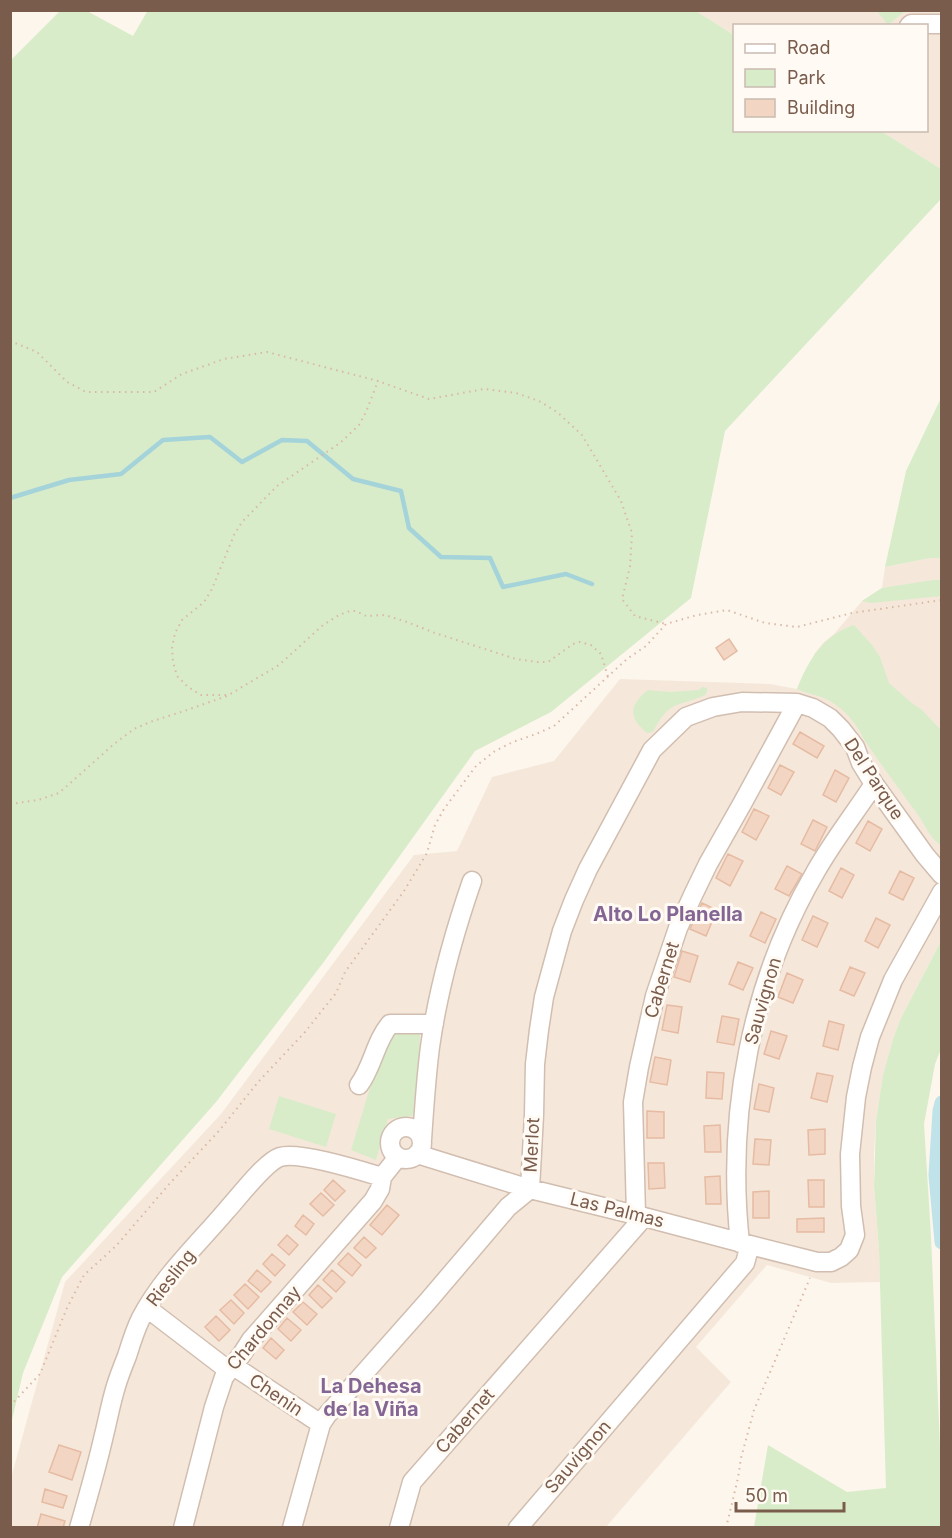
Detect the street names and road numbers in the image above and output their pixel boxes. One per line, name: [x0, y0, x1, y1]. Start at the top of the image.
street label: Del Parque: [840, 734, 909, 824]
street label: Cabernet: [640, 939, 683, 1021]
street label: Sauvignon: [740, 955, 785, 1047]
street label: Merlot: [520, 1117, 543, 1173]
street label: Las Palmas: [568, 1188, 666, 1231]
street label: Riesling: [142, 1245, 199, 1310]
street label: Chardonnay: [222, 1281, 305, 1374]
street label: Chenin: [246, 1369, 307, 1420]
street label: Cabernet: [431, 1384, 498, 1457]
street label: Sauvignon: [540, 1416, 615, 1497]

